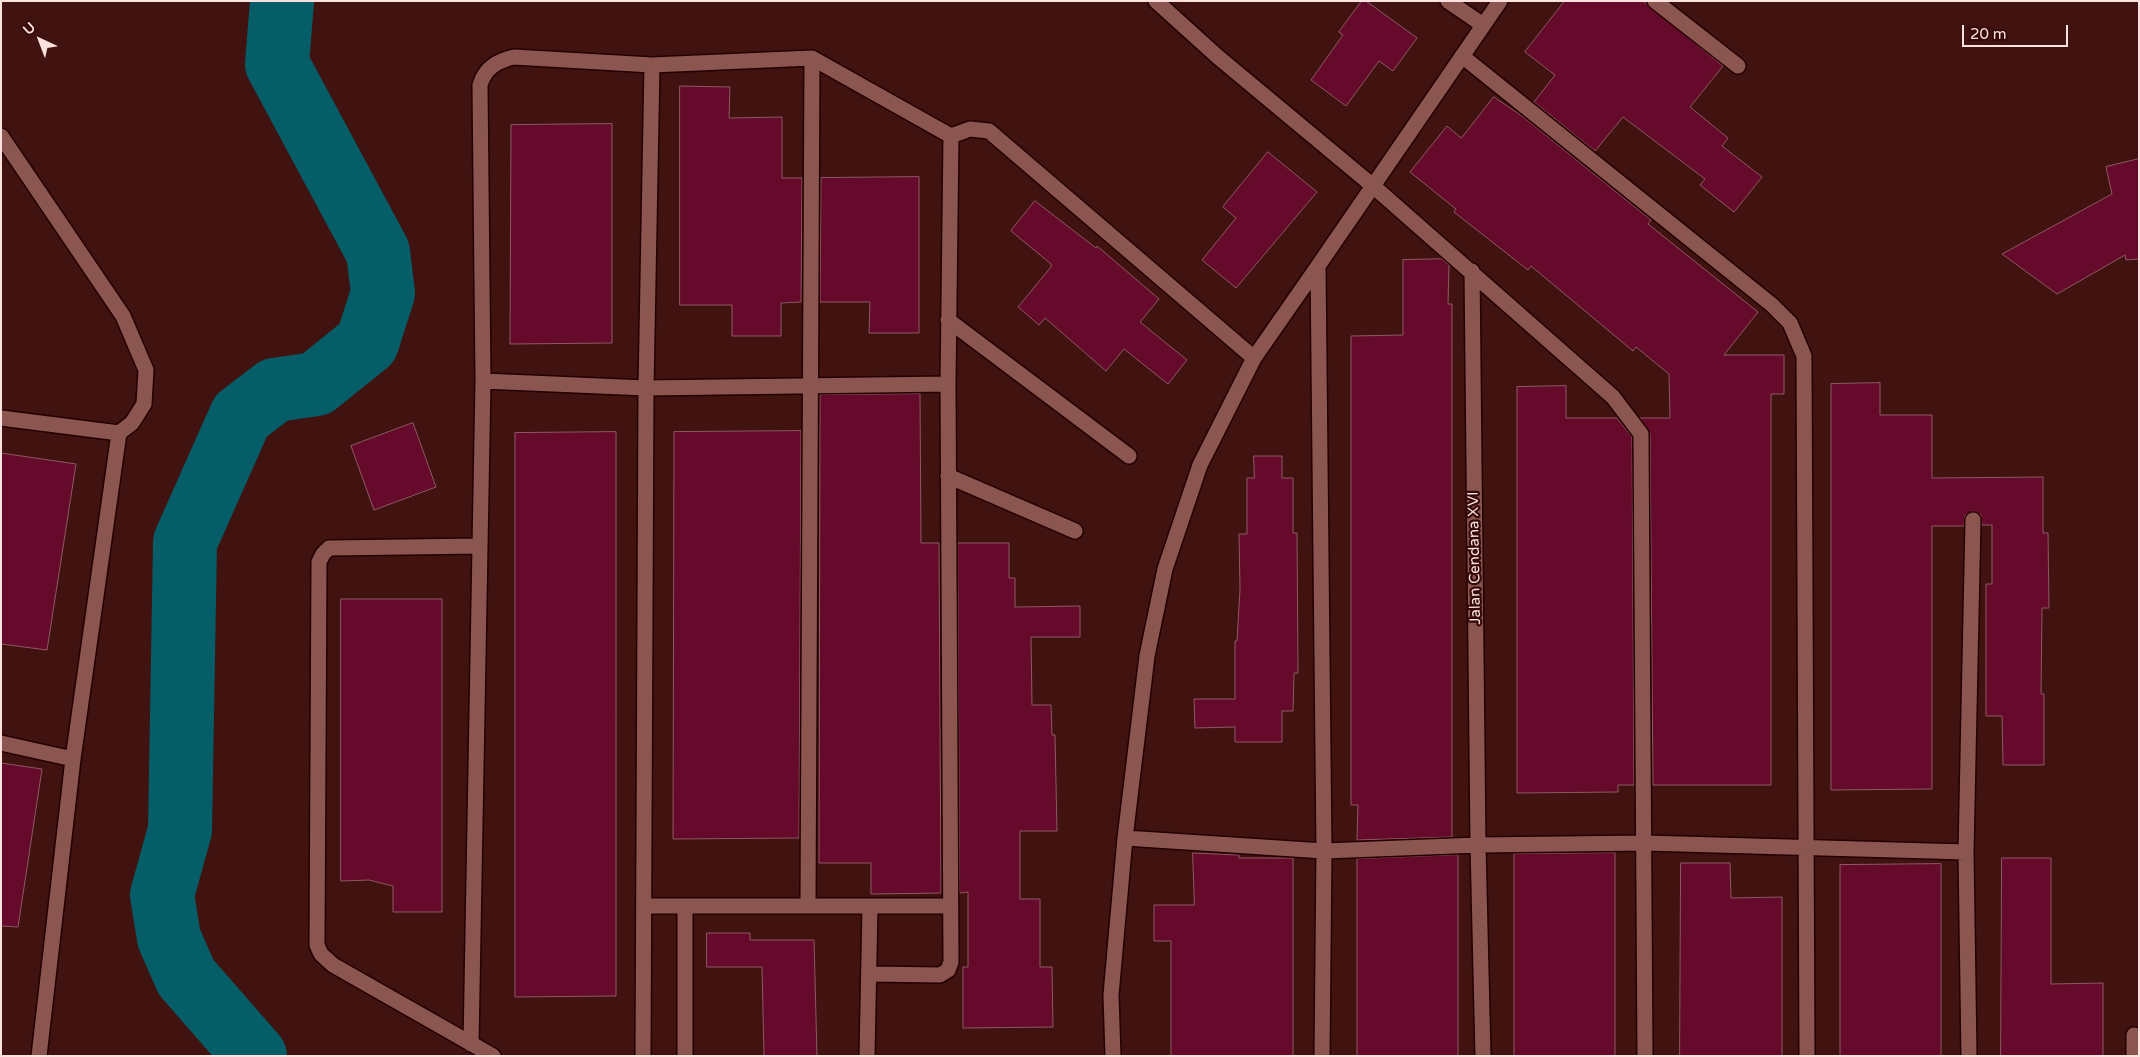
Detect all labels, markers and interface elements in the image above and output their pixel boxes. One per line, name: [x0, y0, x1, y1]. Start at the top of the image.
north arrow: [15, 15, 65, 65]
scale bar: [1965, 15, 2071, 47]
text: U: [20, 19, 39, 39]
text: 20 m: [1970, 25, 2007, 43]
street label: Jalan Cendana XVI: [1465, 491, 1485, 625]

